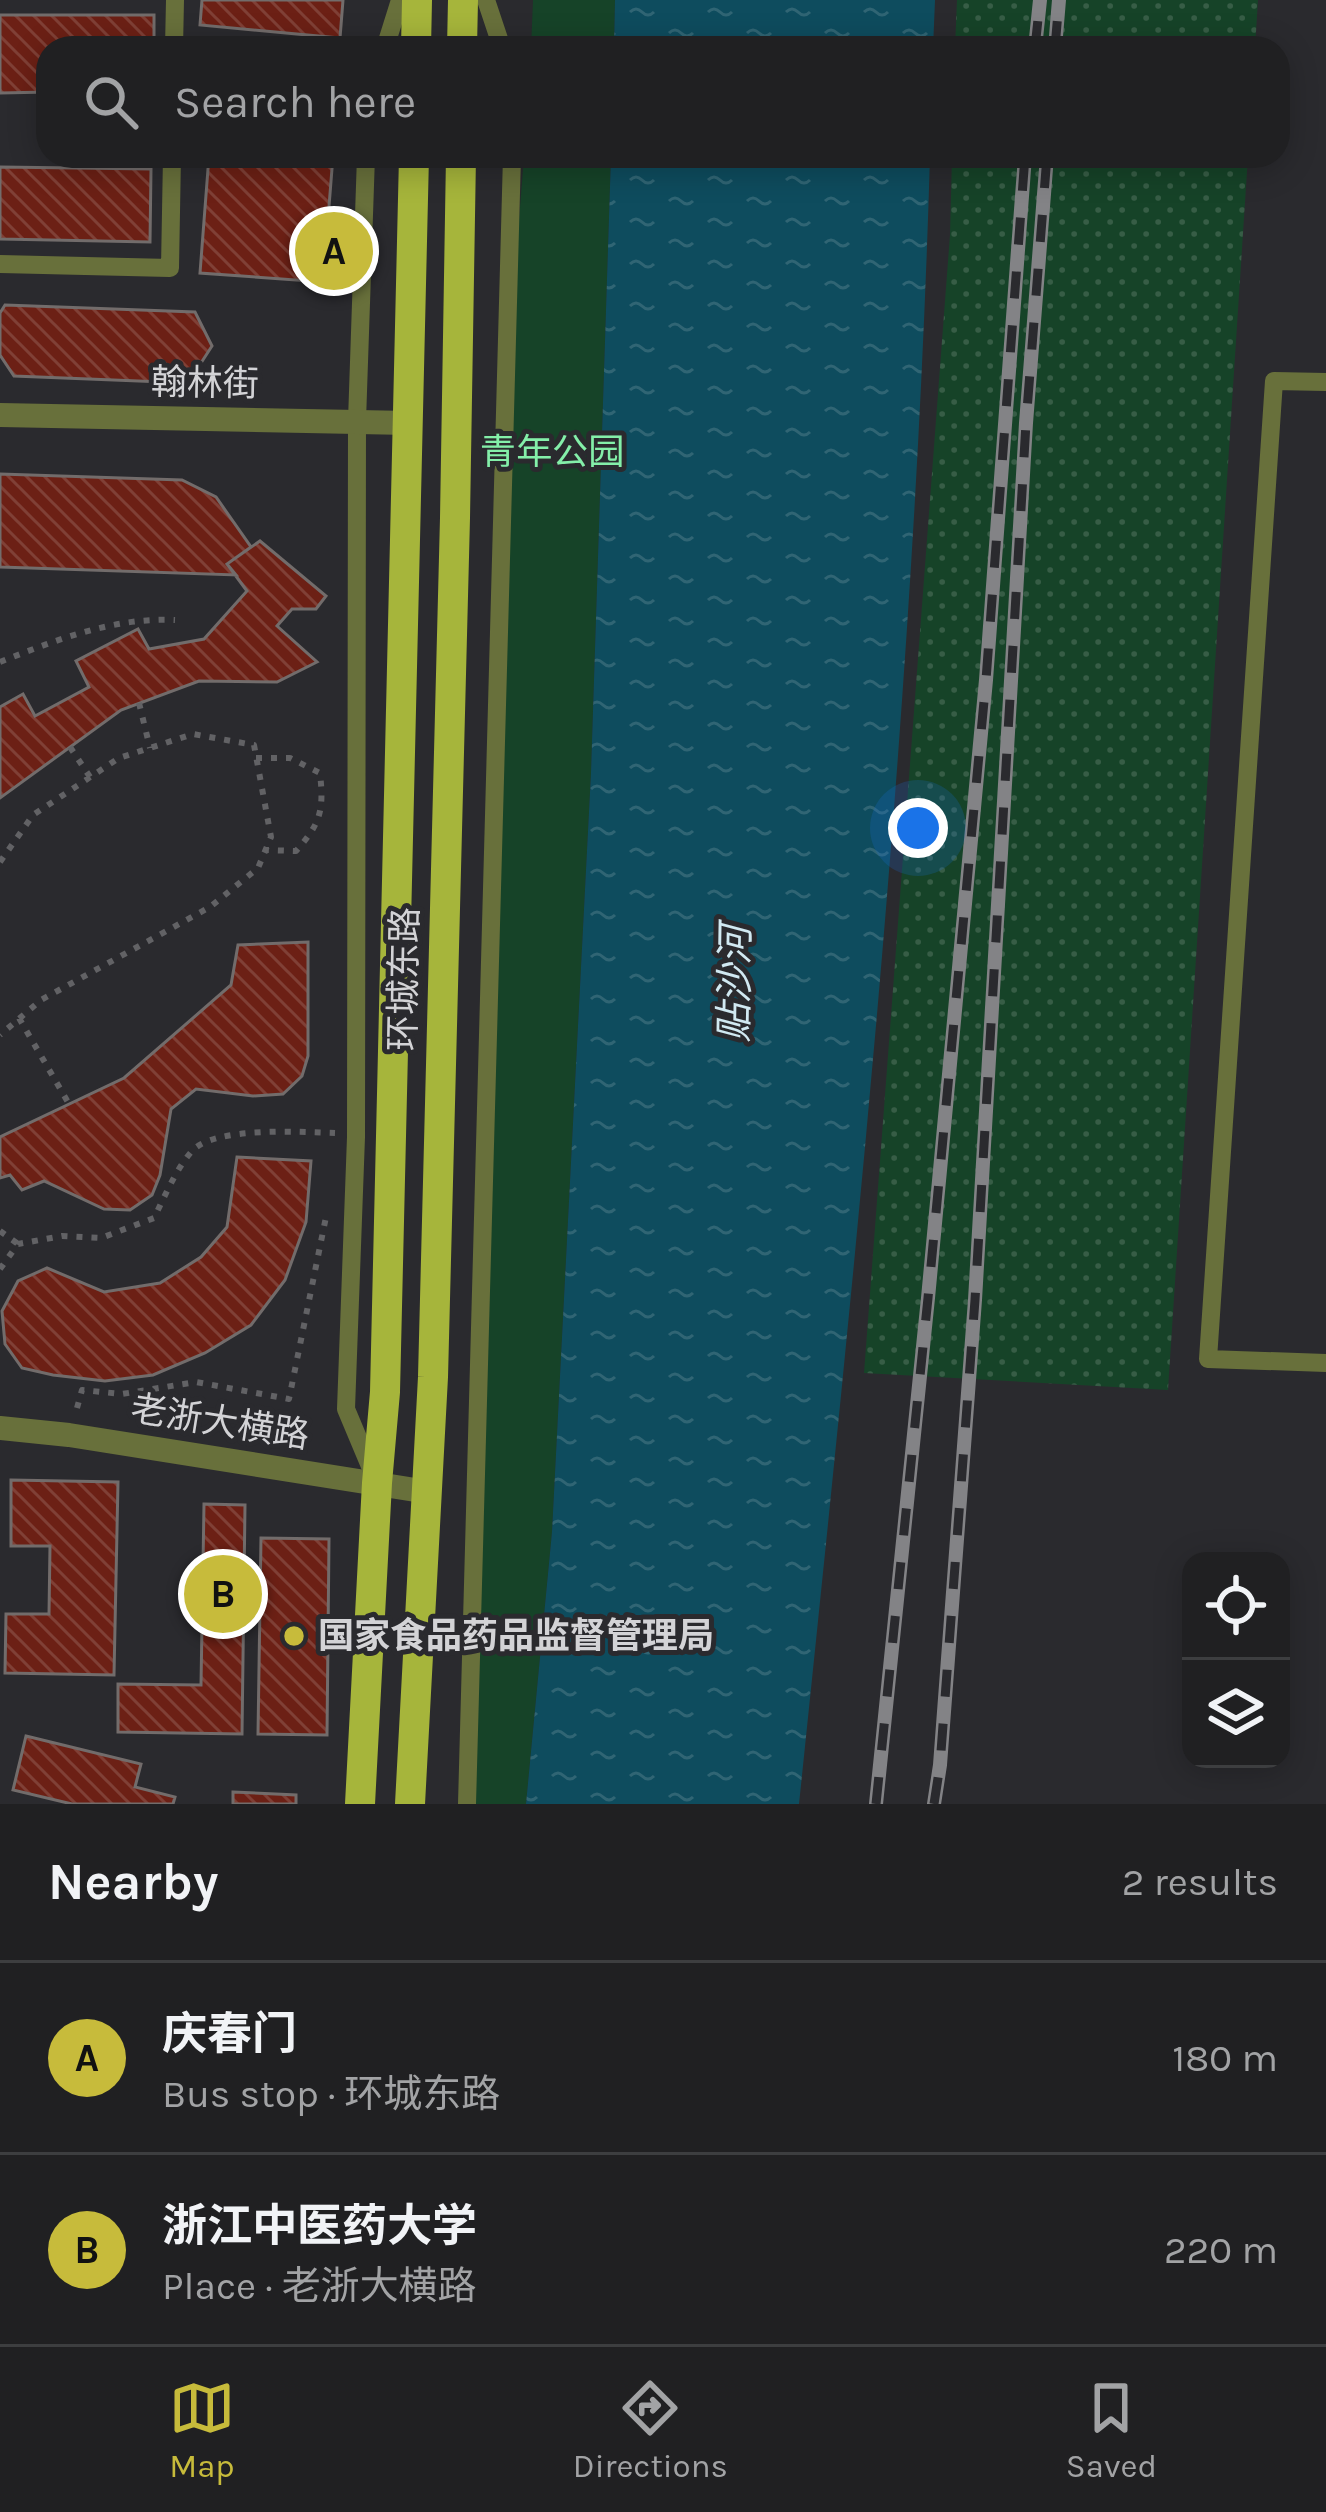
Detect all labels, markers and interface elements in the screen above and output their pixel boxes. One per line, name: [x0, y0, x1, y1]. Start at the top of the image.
search box: [36, 36, 1290, 168]
icon: search: [78, 69, 144, 135]
text: Search here: [174, 76, 416, 128]
pin: A: [295, 206, 373, 296]
street label: 翰林街: [151, 361, 259, 405]
park label: 青年公园: [480, 431, 624, 473]
your location: [888, 798, 948, 858]
street label: 环城东路: [382, 907, 426, 1051]
water label: 贴沙河: [711, 918, 759, 1043]
street label: 老浙大横路: [128, 1387, 312, 1457]
pin: B: [184, 1549, 262, 1639]
map controls: [1182, 1552, 1290, 1768]
button: locate: [1182, 1552, 1290, 1660]
place label: 国家食品药品监督管理局: [318, 1615, 714, 1657]
marker: 国家食品药品监督管理局: [281, 1623, 307, 1649]
button: layers: [1182, 1660, 1290, 1768]
text: Nearby: [48, 1852, 218, 1912]
text: 2 results: [1122, 1859, 1278, 1905]
text: 庆春门: [162, 2008, 297, 2060]
text: A: [75, 2035, 99, 2081]
text: 180 m: [1172, 2035, 1278, 2081]
text: Bus stop · 环城东路: [162, 2071, 500, 2117]
text: 浙江中医药大学: [162, 2200, 477, 2252]
text: B: [74, 2227, 100, 2273]
text: 220 m: [1164, 2227, 1278, 2273]
text: Place · 老浙大横路: [162, 2263, 477, 2309]
tab: Map: [169, 2375, 235, 2485]
tab: Directions: [573, 2375, 728, 2485]
tab: Saved: [1066, 2375, 1157, 2485]

